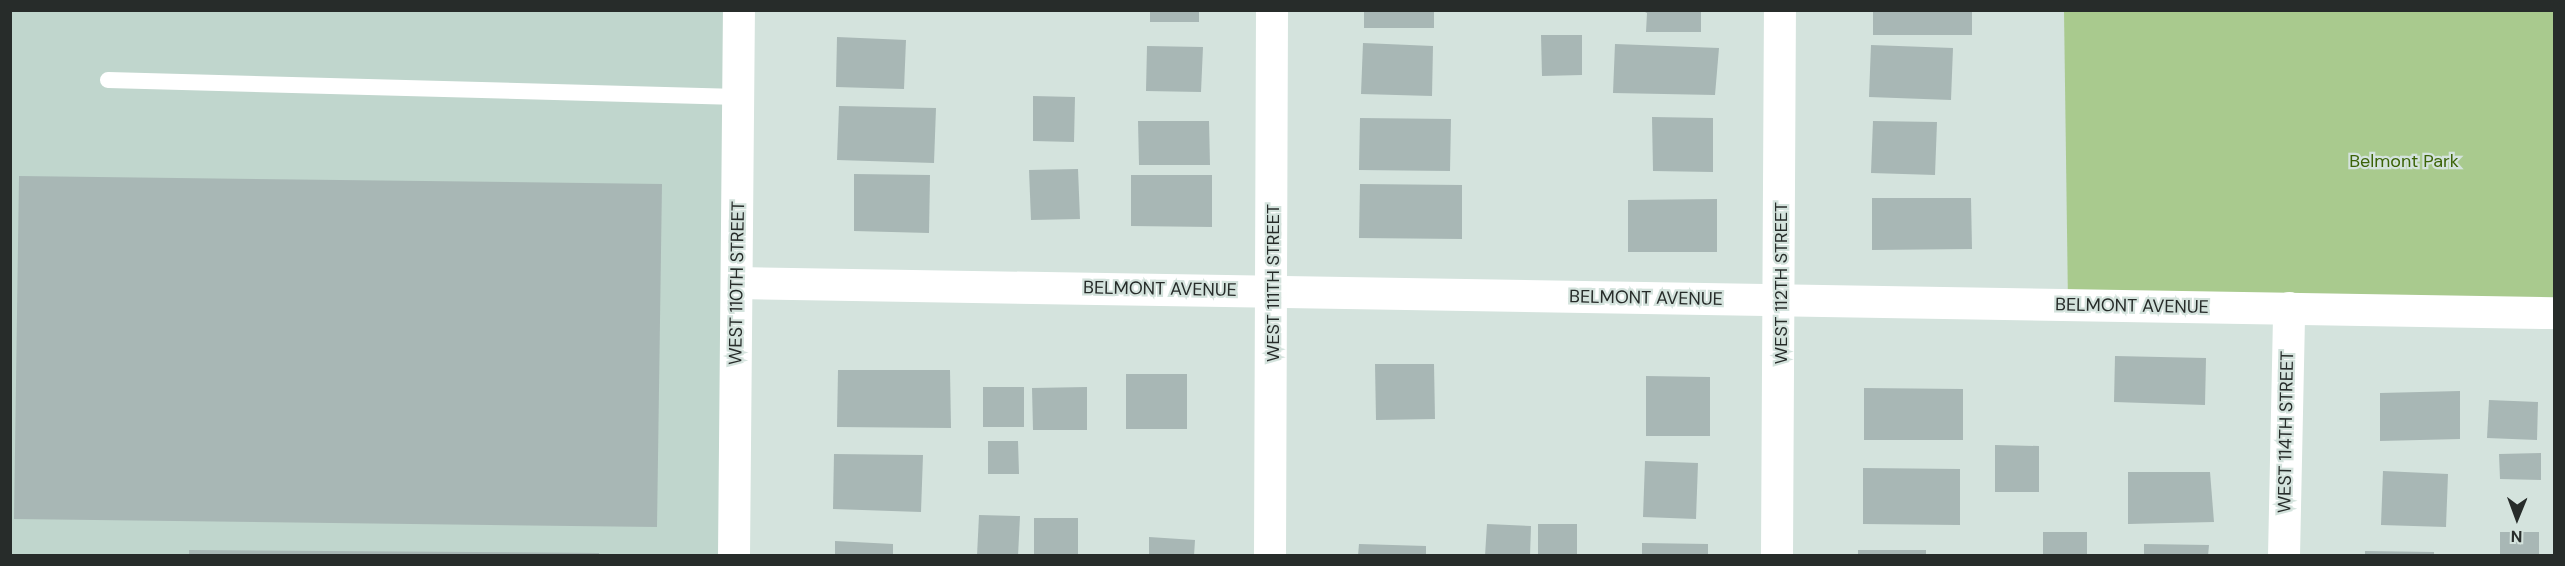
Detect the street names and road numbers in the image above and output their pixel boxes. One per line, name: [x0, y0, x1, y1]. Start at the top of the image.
street label: WEST 110TH STREET: [725, 201, 749, 365]
street label: WEST 112TH STREET: [1770, 202, 1792, 364]
street label: WEST 111TH STREET: [1262, 204, 1284, 362]
street label: BELMONT AVENUE: [1083, 277, 1237, 301]
street label: BELMONT AVENUE: [1569, 286, 1723, 310]
street label: BELMONT AVENUE: [2055, 294, 2209, 318]
street label: WEST 114TH STREET: [2274, 351, 2298, 513]

